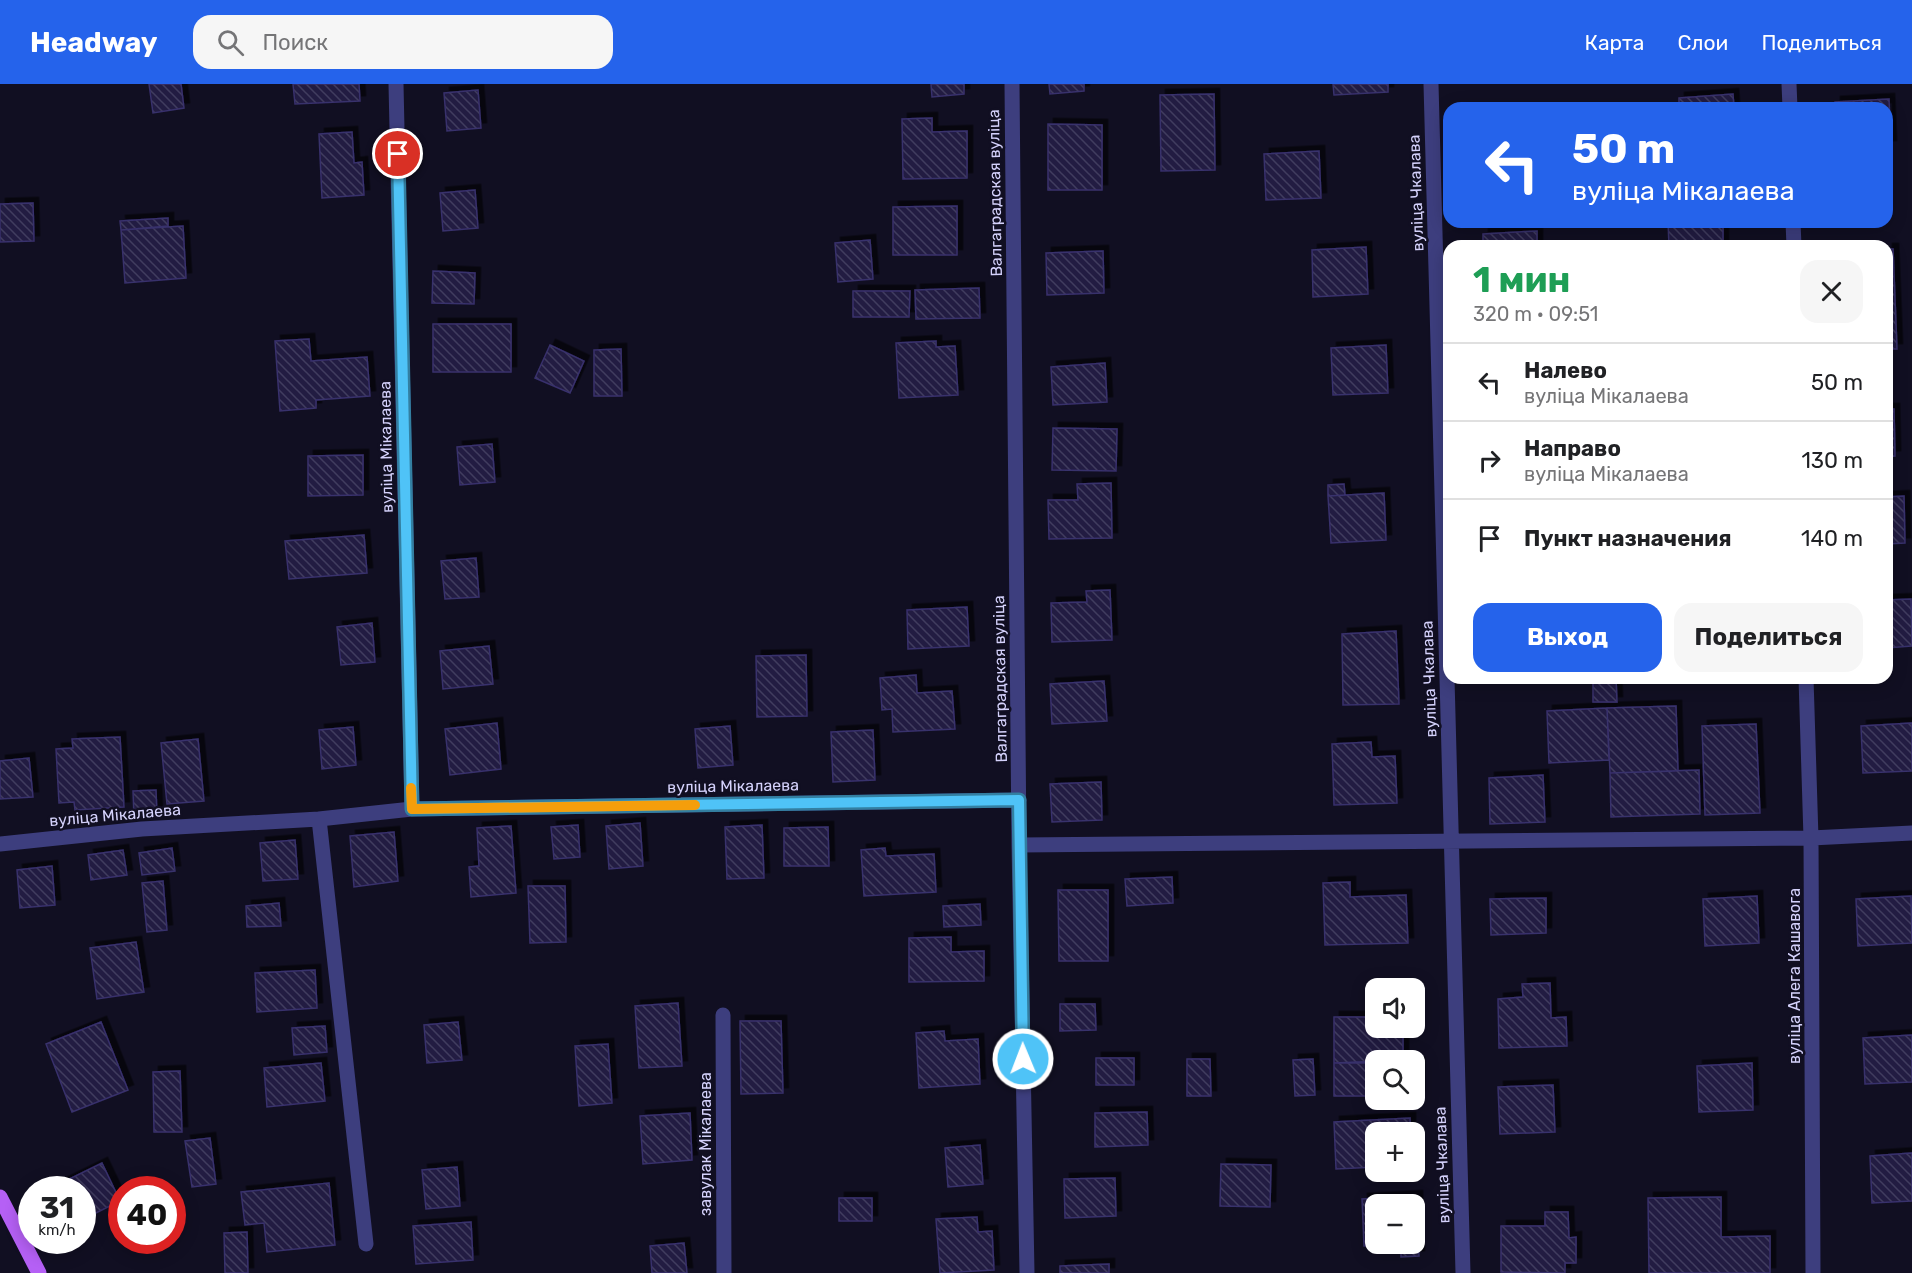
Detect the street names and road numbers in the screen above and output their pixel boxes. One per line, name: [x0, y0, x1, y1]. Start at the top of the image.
street label: Валгаградская вуліца: [984, 109, 1006, 277]
street label: вуліца Чкалава: [1404, 134, 1428, 252]
street label: вуліца Мікалаева: [375, 381, 397, 513]
street label: Валгаградская вуліца: [989, 595, 1011, 763]
street label: вуліца Чкалава: [1417, 620, 1441, 738]
street label: вуліца Мікалаева: [667, 775, 799, 797]
street label: вуліца Мікалаева: [48, 800, 182, 830]
street label: вуліца Алега Кашавога: [1785, 888, 1804, 1064]
street label: завулак Мікалаева: [696, 1072, 715, 1216]
street label: вуліца Чкалава: [1430, 1106, 1454, 1224]

